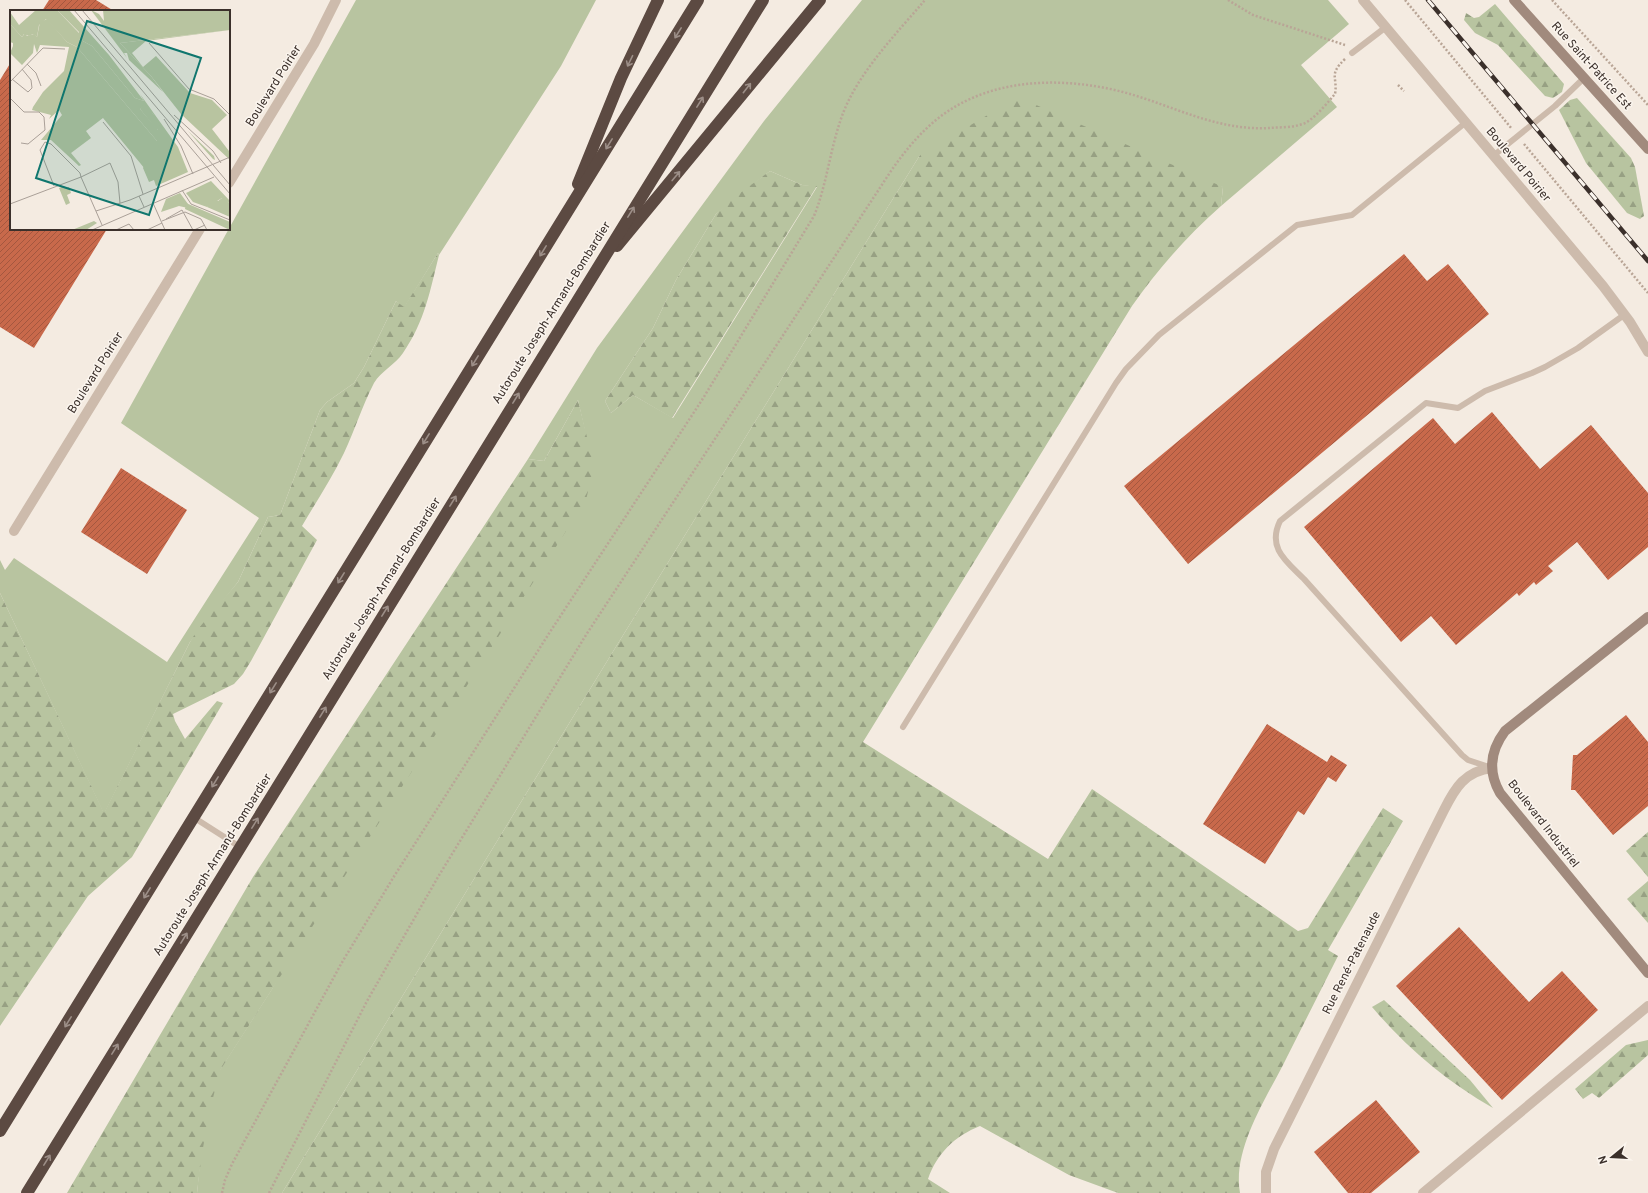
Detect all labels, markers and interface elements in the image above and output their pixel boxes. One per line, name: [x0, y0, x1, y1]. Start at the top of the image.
inset map: [10, 10, 230, 230]
street label: Rue Saint-Patrice Est: [1547, 19, 1635, 113]
one-way arrow: [673, 27, 681, 39]
street label: Boulevard Poirier: [242, 42, 306, 130]
one-way arrow: [626, 54, 633, 66]
one-way arrow: [742, 82, 751, 93]
one-way arrow: [696, 96, 704, 108]
street label: Boulevard Poirier: [1482, 124, 1554, 206]
one-way arrow: [605, 138, 613, 150]
one-way arrow: [671, 170, 680, 181]
one-way arrow: [627, 207, 635, 218]
street label: Autoroute Joseph-Armand-Bombardier: [489, 219, 615, 407]
one-way arrow: [539, 245, 547, 256]
street label: Boulevard Poirier: [64, 329, 128, 417]
one-way arrow: [470, 355, 478, 367]
one-way arrow: [513, 392, 521, 404]
one-way arrow: [422, 433, 430, 445]
street label: Autoroute Joseph-Armand-Bombardier: [319, 495, 445, 683]
one-way arrow: [449, 496, 457, 507]
one-way arrow: [337, 572, 345, 583]
one-way arrow: [381, 605, 389, 617]
one-way arrow: [269, 682, 277, 693]
one-way arrow: [319, 707, 327, 718]
street label: Autoroute Joseph-Armand-Bombardier: [150, 771, 276, 959]
one-way arrow: [211, 776, 219, 787]
street label: Boulevard Industriel: [1504, 777, 1582, 871]
one-way arrow: [251, 818, 259, 829]
one-way arrow: [142, 887, 150, 899]
street label: Rue René-Patenaude: [1319, 909, 1385, 1017]
one-way arrow: [179, 933, 188, 944]
one-way arrow: [63, 1016, 71, 1028]
one-way arrow: [112, 1043, 120, 1055]
north arrow: [1592, 1137, 1632, 1177]
one-way arrow: [44, 1154, 52, 1166]
text: N: [1596, 1154, 1611, 1166]

